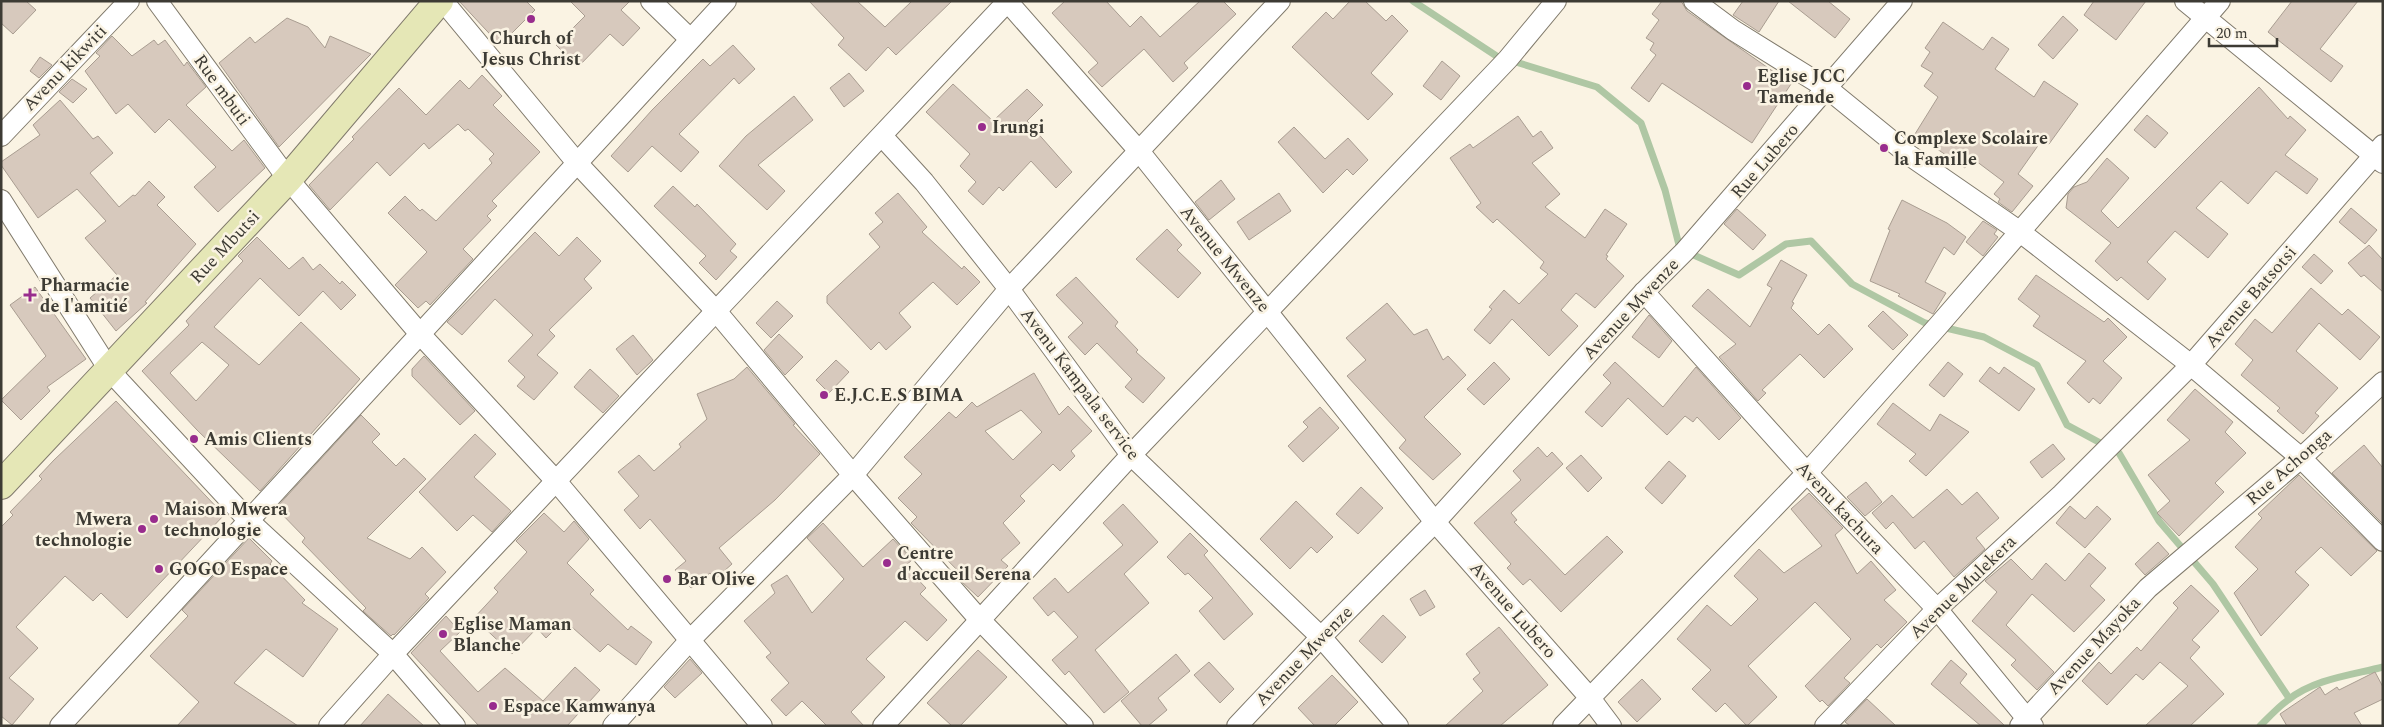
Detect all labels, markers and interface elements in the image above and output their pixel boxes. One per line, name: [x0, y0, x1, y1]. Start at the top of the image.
marker: Church of Jesus Christ: [525, 13, 537, 25]
scale bar: [2209, 15, 2276, 47]
street label: Avenu kikwiti: [16, 18, 114, 118]
text: 20 m: [2216, 22, 2248, 45]
place label: Church of Jesus Christ: [481, 25, 581, 73]
street label: Rue mbuti: [187, 49, 257, 131]
place label: Eglise JCC Tamende: [1757, 63, 1845, 111]
marker: Eglise JCC Tamende: [1741, 80, 1753, 92]
place label: Irungi: [992, 114, 1045, 141]
street label: Rue Lubero: [1724, 117, 1806, 205]
marker: Irungi: [976, 121, 988, 133]
place label: Complexe Scolaire la Famille: [1894, 125, 2048, 173]
marker: Complexe Scolaire la Famille: [1878, 142, 1890, 154]
street label: Avenue Mwenze: [1173, 200, 1277, 318]
street label: Rue Mbutsi: [184, 204, 266, 290]
street label: Avenue Batsotsi: [2199, 240, 2303, 354]
street label: Avenue Mwenze: [1576, 252, 1686, 366]
place label: Pharmacie de l'amitié: [40, 272, 129, 320]
marker: Pharmacie de l'amitié: [24, 289, 36, 301]
street label: Avenu Kampala service: [1014, 302, 1146, 466]
place label: E.J.C.E.S BIMA: [834, 382, 964, 409]
marker: E.J.C.E.S BIMA: [818, 389, 830, 401]
street label: Rue Achonga: [2240, 422, 2338, 512]
place label: Amis Clients: [204, 426, 312, 453]
marker: Amis Clients: [188, 433, 200, 445]
street label: Avenu kachura: [1790, 455, 1891, 561]
place label: Maison Mwera technologie: [164, 496, 288, 544]
place label: Mwera technologie: [35, 506, 133, 554]
marker: Maison Mwera technologie: [148, 513, 160, 525]
marker: Mwera technologie: [136, 523, 148, 535]
street label: Avenue Mulekera: [1903, 529, 2023, 645]
place label: Centre d'accueil Serena: [897, 540, 1032, 588]
street label: Avenue Lubero: [1463, 555, 1563, 665]
place label: GOGO Espace: [169, 556, 288, 583]
marker: Centre d'accueil Serena: [881, 557, 893, 569]
marker: GOGO Espace: [153, 563, 165, 575]
place label: Bar Olive: [677, 566, 755, 593]
marker: Bar Olive: [661, 573, 673, 585]
street label: Avenue Mayoka: [2041, 590, 2147, 702]
street label: Avenue Mwenze: [1249, 599, 1359, 713]
place label: Eglise Maman Blanche: [453, 611, 572, 659]
marker: Eglise Maman Blanche: [437, 628, 449, 640]
place label: Espace Kamwanya: [503, 693, 656, 720]
marker: Espace Kamwanya: [487, 700, 499, 712]

